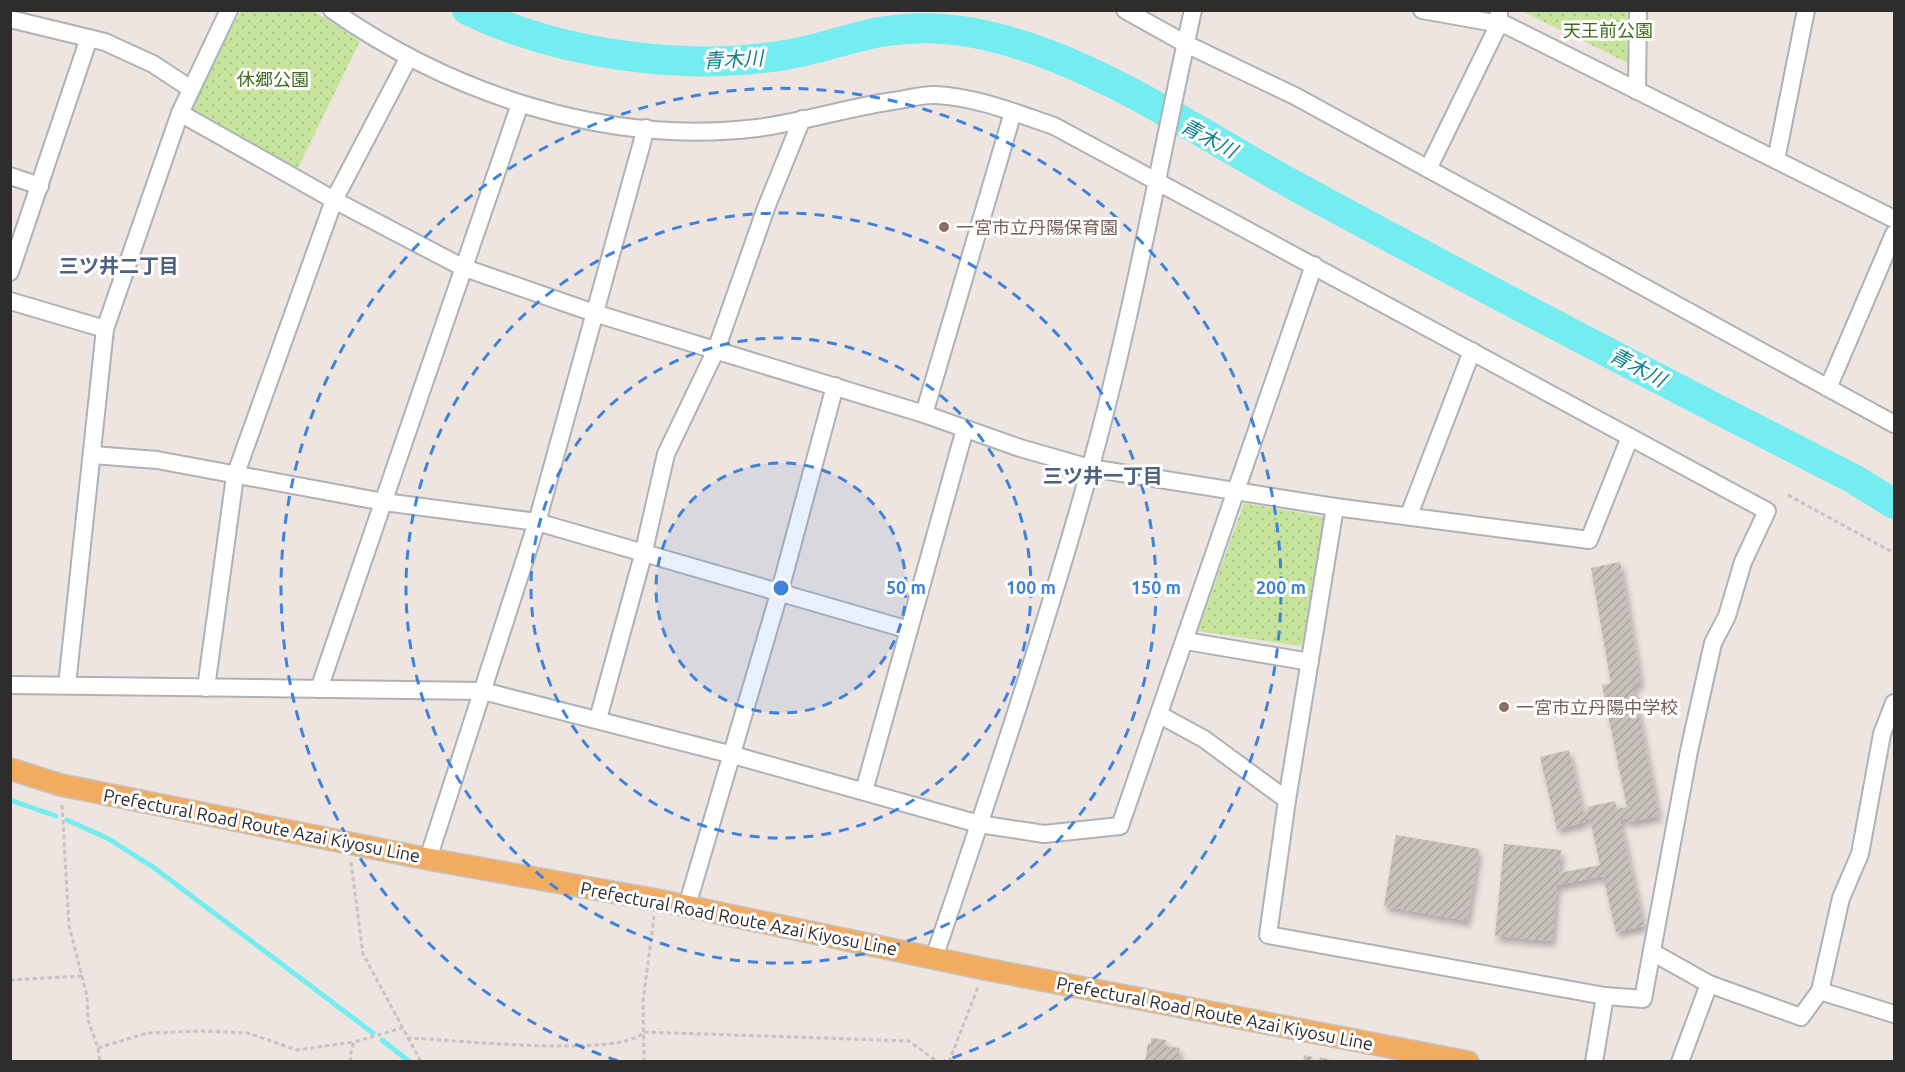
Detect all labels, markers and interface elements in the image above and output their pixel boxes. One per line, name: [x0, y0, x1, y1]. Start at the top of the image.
park label: 天王前公園: [1563, 20, 1653, 40]
water label: 青木川: [702, 46, 766, 72]
park label: 休郷公園: [237, 69, 309, 89]
water label: 青木川: [1177, 114, 1243, 163]
place label: 一宮市立丹陽保育園: [956, 217, 1118, 237]
marker: 一宮市立丹陽保育園: [937, 220, 951, 234]
district label: 三ツ井二丁目: [59, 254, 179, 277]
water label: 青木川: [1606, 343, 1672, 392]
district label: 三ツ井一丁目: [1043, 464, 1163, 487]
text: 50 m: [886, 577, 926, 597]
text: 100 m: [1006, 577, 1056, 597]
text: 150 m: [1131, 577, 1181, 597]
text: 200 m: [1256, 577, 1306, 597]
centre of rings: [771, 578, 791, 598]
place label: 一宮市立丹陽中学校: [1516, 697, 1678, 717]
marker: 一宮市立丹陽中学校: [1497, 700, 1511, 714]
street label: Prefectural Road Route Azai Kiyosu Line: [102, 784, 422, 866]
street label: Prefectural Road Route Azai Kiyosu Line: [579, 877, 899, 959]
street label: Prefectural Road Route Azai Kiyosu Line: [1055, 972, 1375, 1054]

